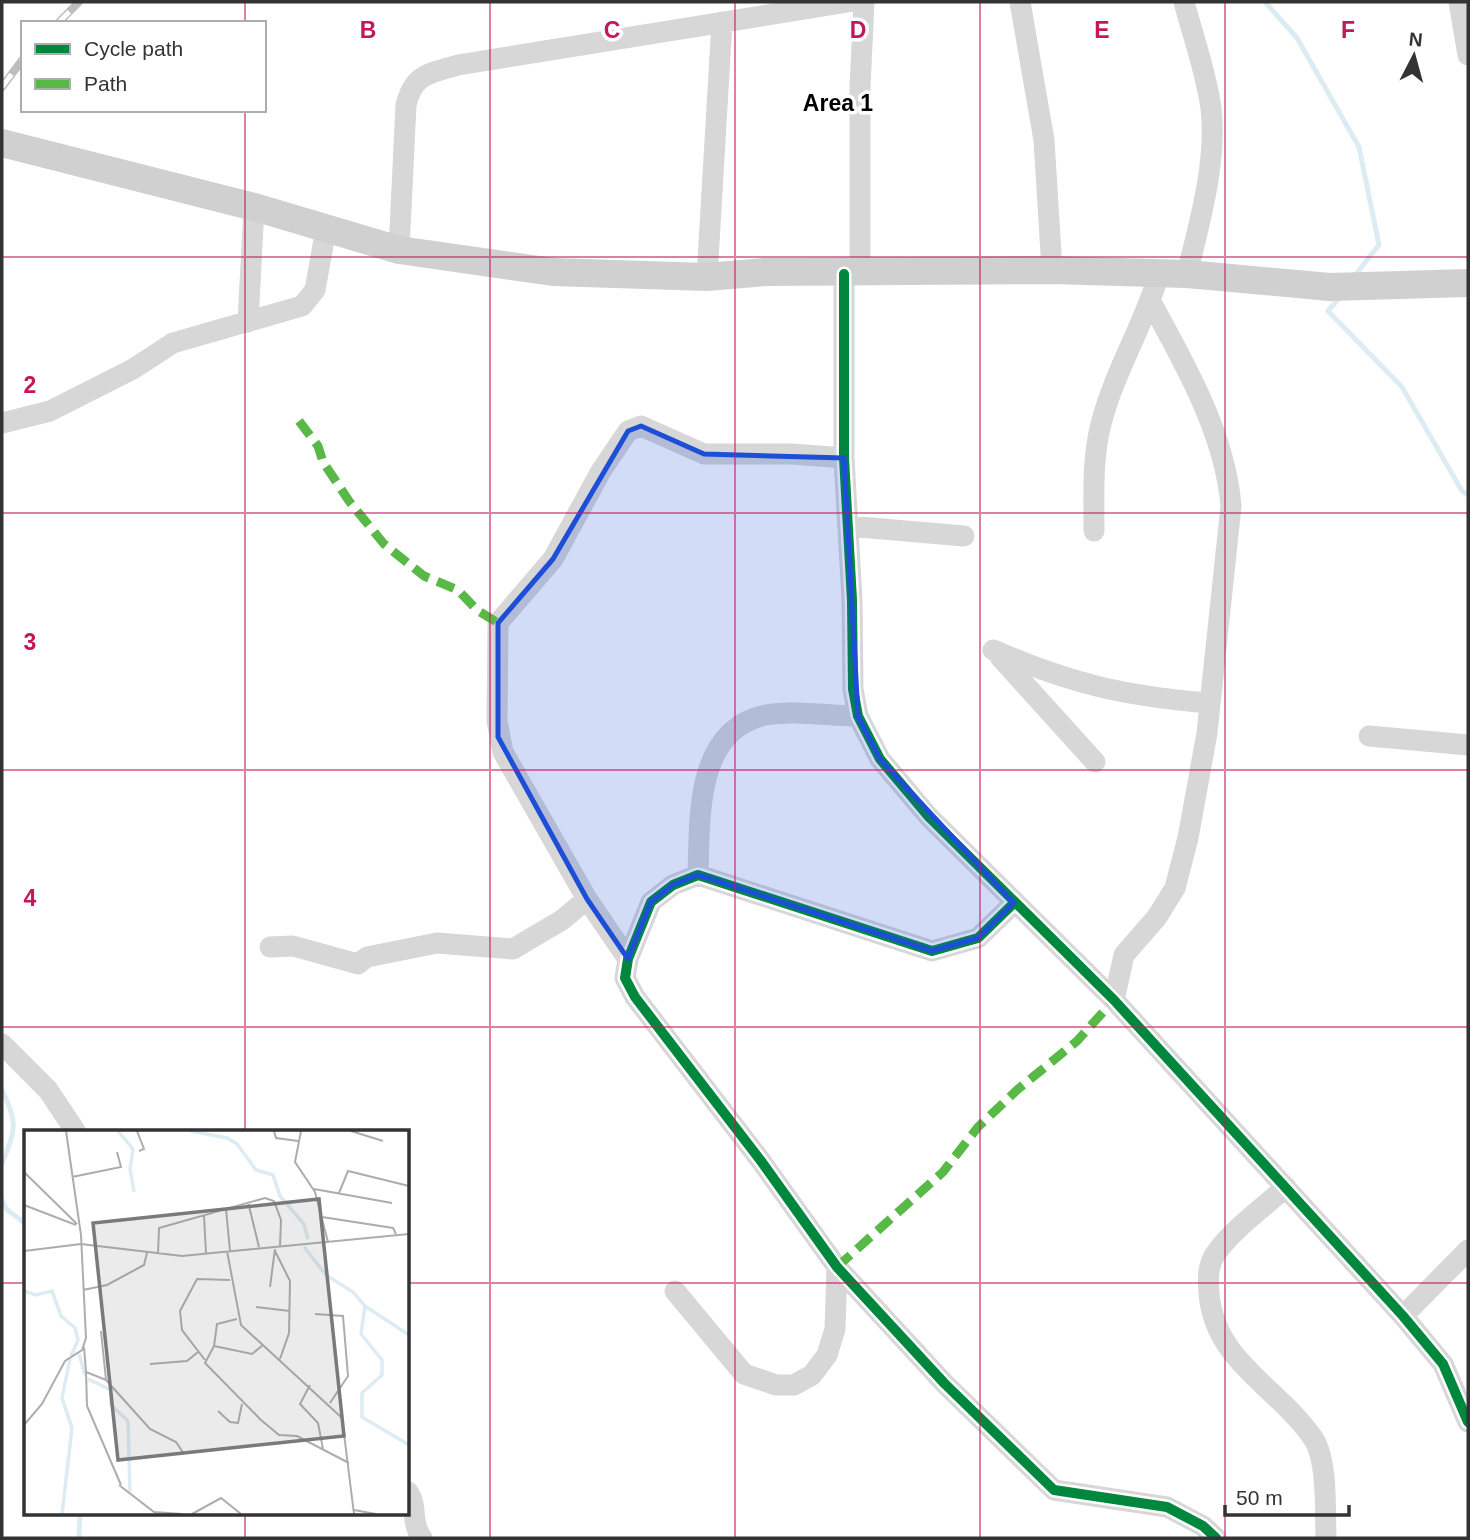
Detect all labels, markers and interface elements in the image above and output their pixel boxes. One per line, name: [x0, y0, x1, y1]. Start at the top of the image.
text: B: [360, 17, 376, 43]
text: C: [604, 17, 620, 43]
text: D: [850, 17, 866, 43]
text: E: [1094, 17, 1110, 43]
text: F: [1341, 17, 1355, 43]
legend: [21, 21, 266, 112]
north arrow: [1379, 21, 1449, 91]
text: N: [1408, 28, 1424, 51]
text: Cycle path: [84, 37, 183, 60]
text: Path: [84, 72, 127, 95]
district label: Area 1: [803, 90, 873, 116]
text: 2: [24, 372, 36, 398]
text: 3: [24, 629, 36, 655]
text: 4: [24, 885, 37, 911]
inset map: [24, 1130, 410, 1516]
scale bar: [1225, 1474, 1349, 1518]
text: 50 m: [1236, 1486, 1283, 1509]

